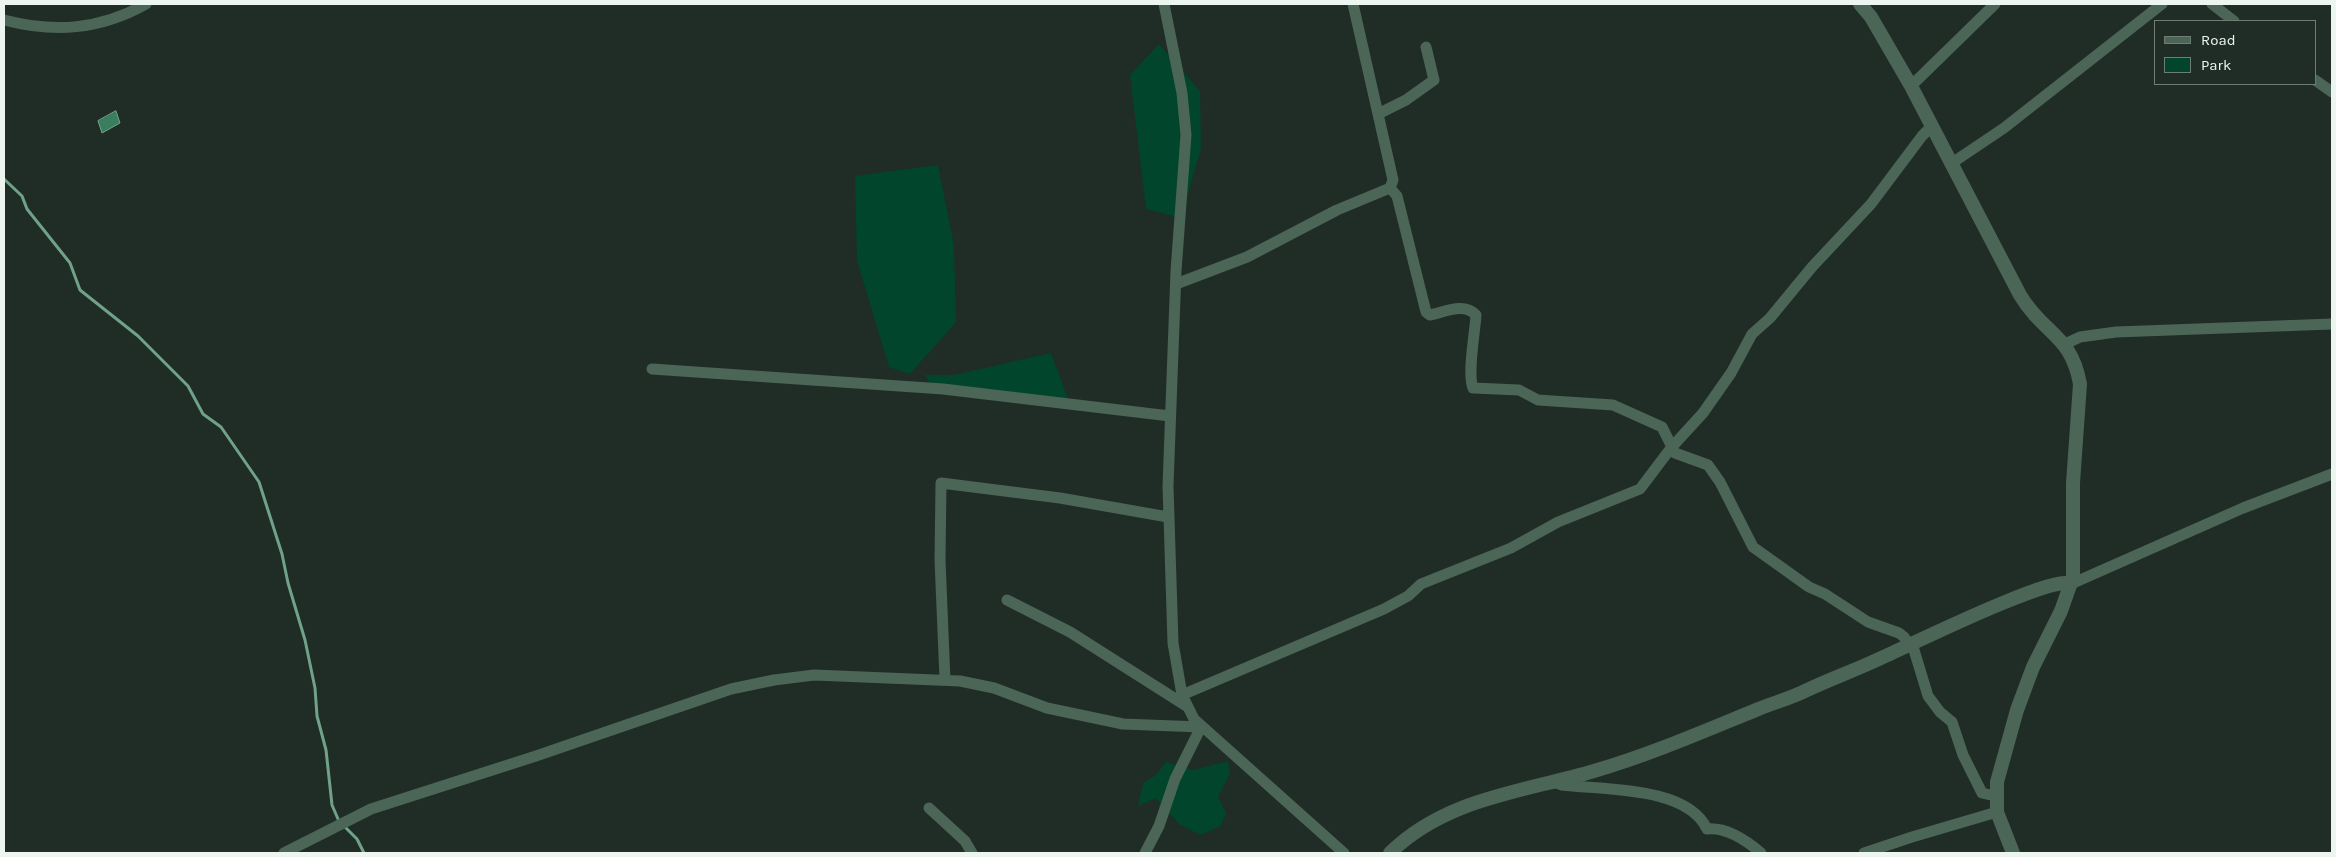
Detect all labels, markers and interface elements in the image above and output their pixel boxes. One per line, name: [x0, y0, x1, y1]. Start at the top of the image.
legend: [2154, 20, 2316, 85]
text: Road: [2201, 31, 2236, 49]
text: Park: [2201, 56, 2231, 74]

